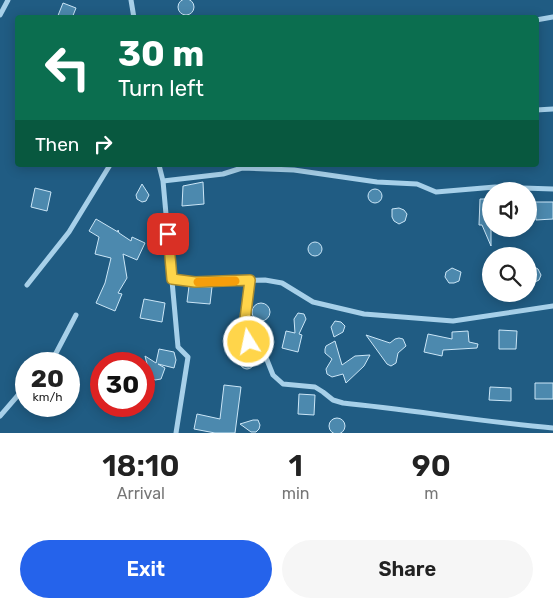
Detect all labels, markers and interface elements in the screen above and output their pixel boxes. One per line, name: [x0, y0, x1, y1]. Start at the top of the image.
text: 30 m: [118, 33, 204, 75]
icon: left: [35, 35, 100, 100]
text: Turn left: [118, 75, 204, 102]
icon: right: [89, 130, 117, 158]
text: Then: [35, 133, 79, 156]
map controls: [482, 182, 537, 302]
button: sound: [482, 182, 537, 237]
pin: [147, 213, 189, 255]
icon: arrive: [154, 220, 182, 248]
button: search: [482, 247, 537, 302]
position arrow: [222, 315, 274, 367]
speed limit sign: 30: [90, 352, 155, 417]
text: 20: [31, 364, 64, 393]
text: km/h: [33, 390, 62, 404]
text: 18:10: [102, 448, 180, 484]
text: 1: [288, 448, 303, 484]
text: 90: [412, 448, 451, 484]
text: Arrival: [117, 484, 165, 503]
text: min: [282, 484, 310, 503]
text: m: [424, 484, 438, 503]
button: Exit: [20, 540, 272, 598]
button: Share: [282, 540, 533, 598]

